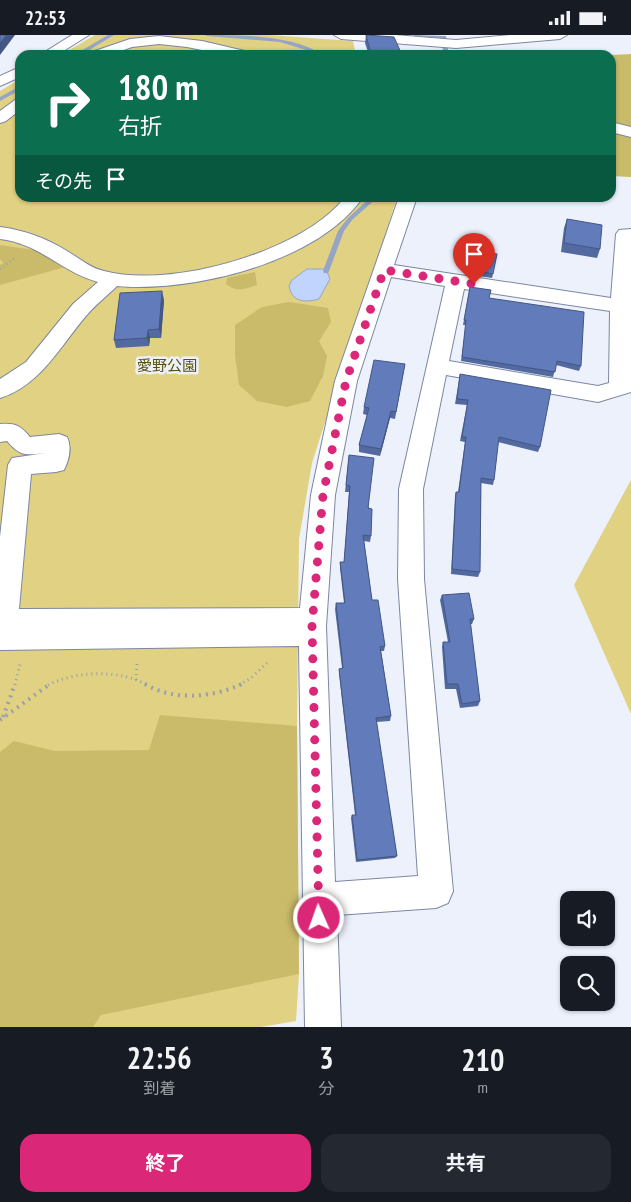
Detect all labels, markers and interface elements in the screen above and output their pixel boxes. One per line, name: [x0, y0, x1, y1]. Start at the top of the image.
text: 22:53: [25, 6, 66, 30]
text: 180 m: [118, 64, 199, 110]
icon: right: [35, 70, 100, 135]
text: 右折: [118, 112, 162, 140]
icon: arrive: [102, 165, 130, 193]
text: その先: [35, 169, 92, 193]
pin: [453, 233, 495, 284]
icon: arrive: [460, 240, 488, 268]
park label: 愛野公園: [137, 356, 197, 375]
position arrow: [292, 891, 344, 943]
map controls: [560, 891, 615, 1011]
button: sound: [560, 891, 615, 946]
button: search: [560, 956, 615, 1011]
text: 22:56: [127, 1038, 192, 1077]
text: 3: [319, 1038, 334, 1077]
text: 210: [461, 1040, 504, 1079]
text: m: [478, 1077, 488, 1097]
text: 到着: [143, 1078, 175, 1098]
text: 分: [318, 1078, 334, 1098]
button: 終了: [20, 1134, 311, 1192]
button: 共有: [321, 1134, 611, 1192]

